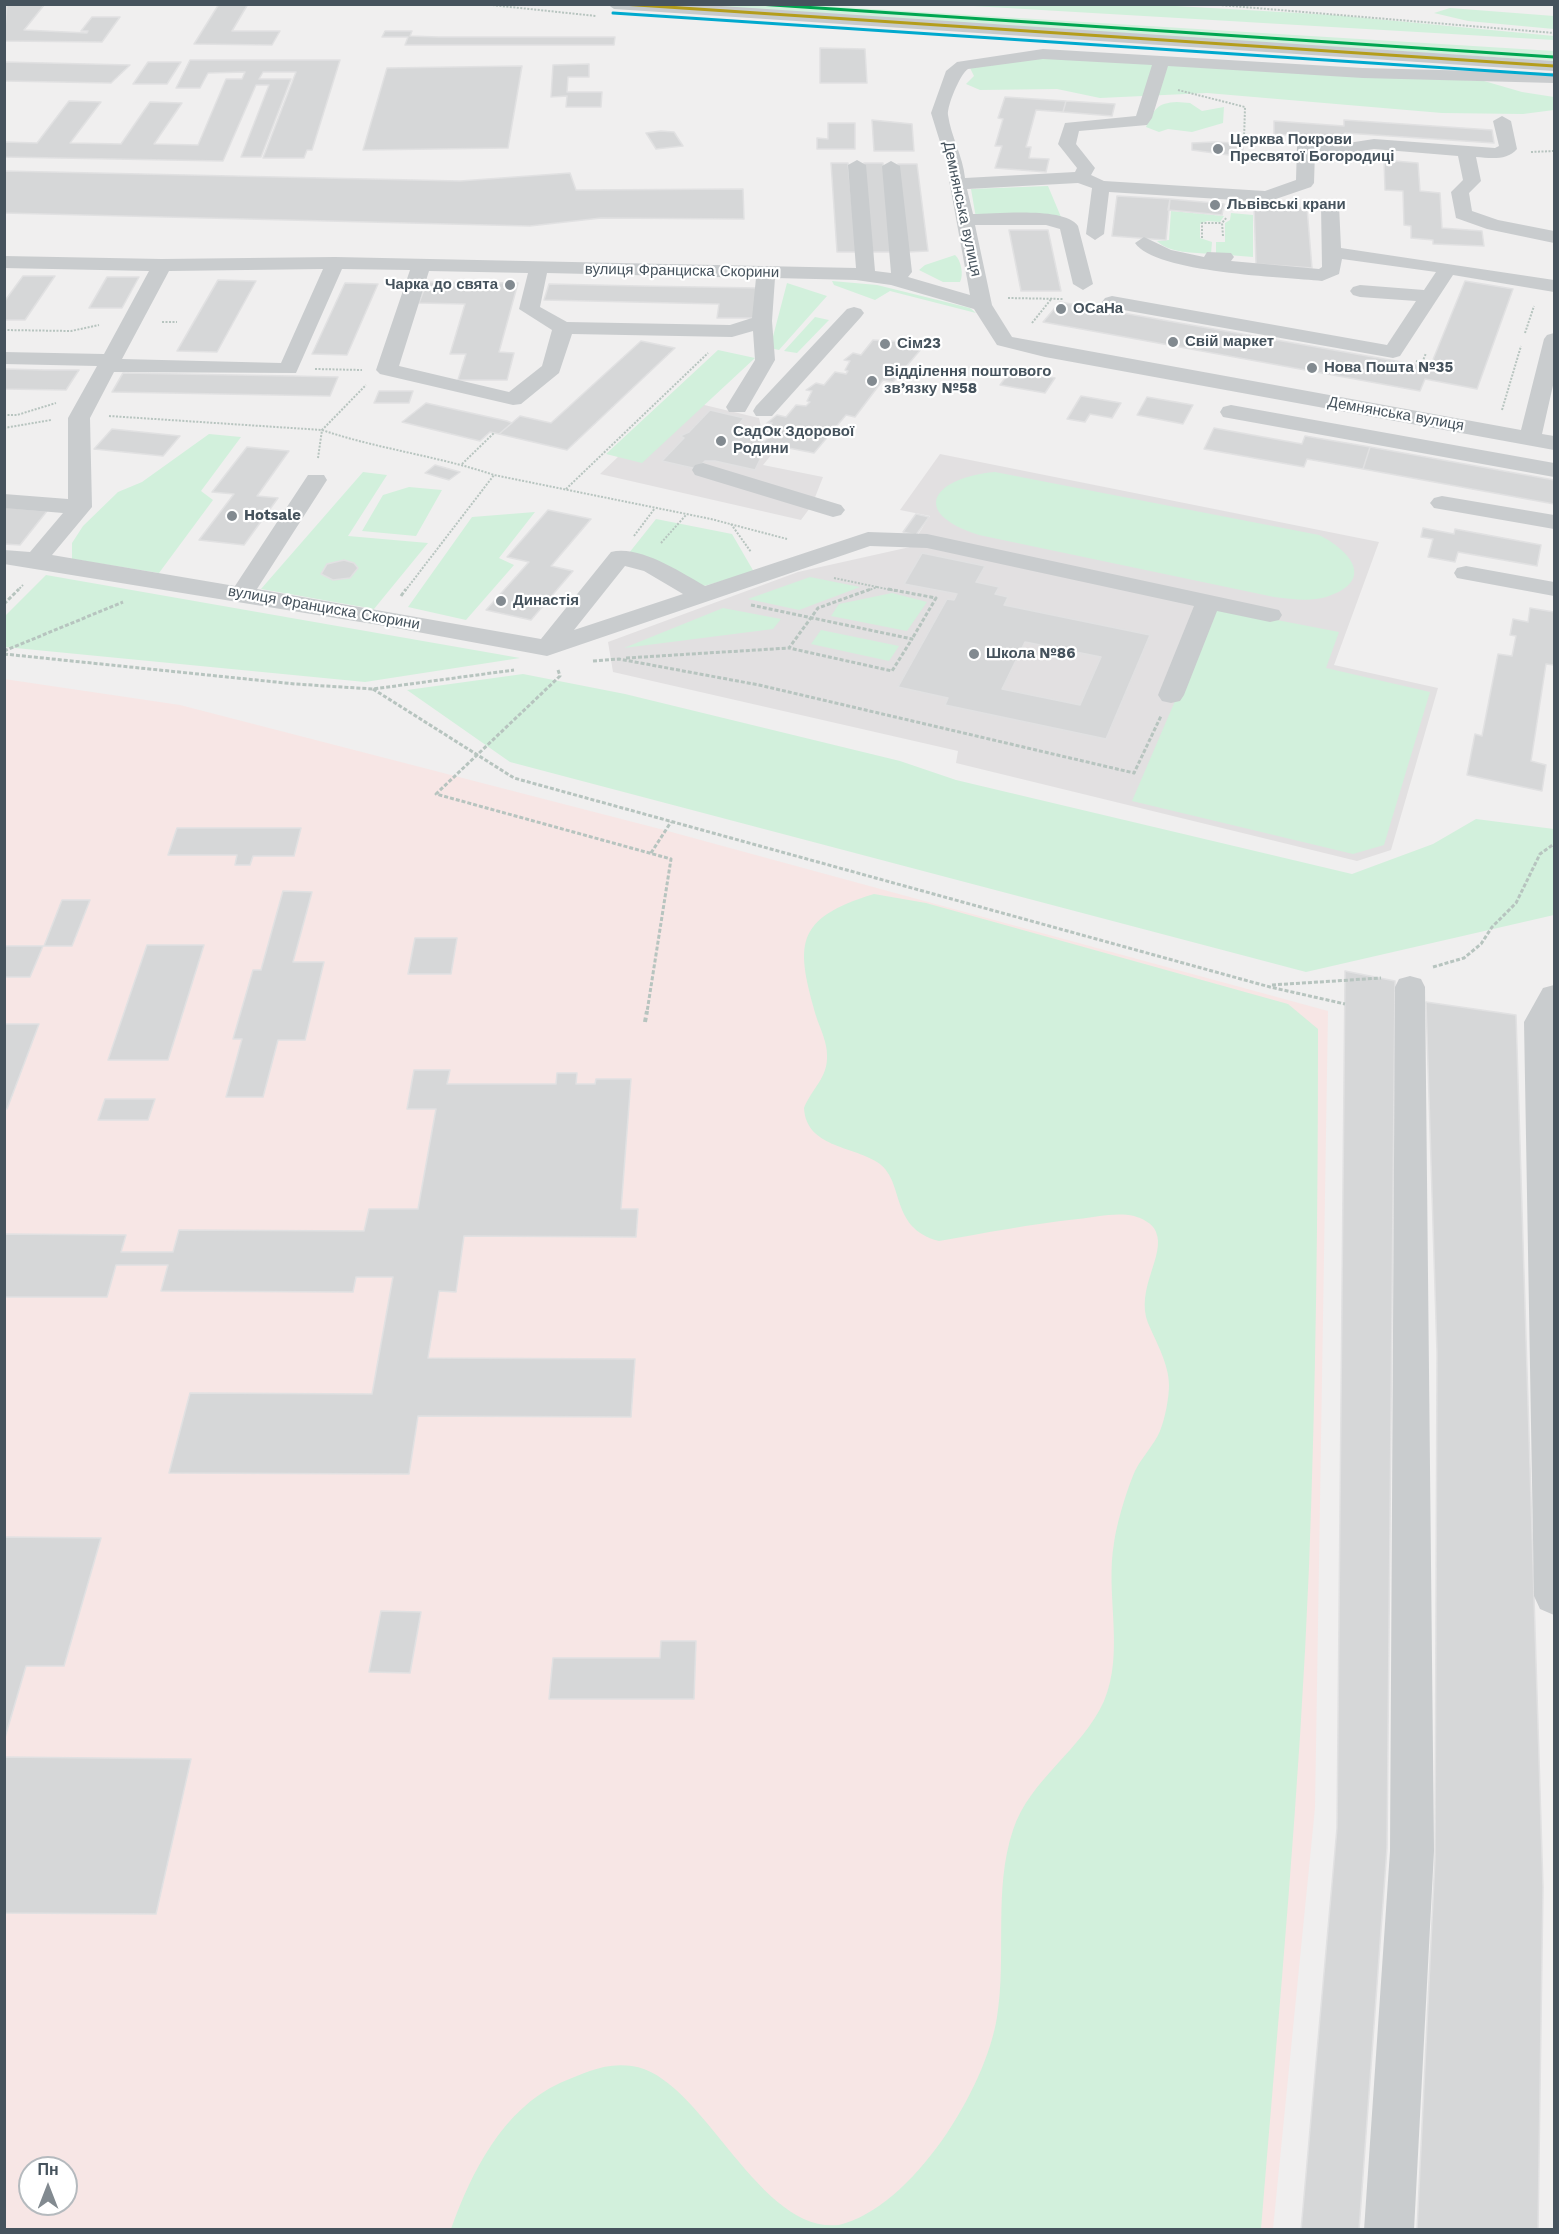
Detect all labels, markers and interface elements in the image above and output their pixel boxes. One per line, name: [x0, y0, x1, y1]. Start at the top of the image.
place label: Церква Покрови Пресвятої Богородиці: [1230, 131, 1394, 166]
street label: Демнянська вулиця: [939, 140, 985, 278]
marker: Церква Покрови Пресвятої Богородиці: [1211, 142, 1225, 156]
place label: Львівські крани: [1227, 196, 1346, 214]
marker: Львівські крани: [1208, 198, 1222, 212]
street label: вулиця Франциска Скорини: [585, 260, 779, 282]
place label: Чарка до свята: [385, 276, 498, 294]
marker: Чарка до свята: [503, 278, 517, 292]
place label: ОСаНа: [1073, 300, 1123, 318]
marker: ОСаНа: [1054, 302, 1068, 316]
place label: Свій маркет: [1185, 333, 1274, 351]
place label: Сім23: [897, 335, 941, 353]
marker: Свій маркет: [1166, 335, 1180, 349]
marker: Сім23: [878, 337, 892, 351]
place label: Нова Пошта №35: [1324, 359, 1453, 377]
marker: Нова Пошта №35: [1305, 361, 1319, 375]
place label: Відділення поштового зв’язку №58: [884, 363, 1051, 398]
marker: Відділення поштового зв’язку №58: [865, 374, 879, 388]
street label: Демнянська вулиця: [1327, 393, 1465, 435]
place label: СадОк Здорової Родини: [733, 423, 854, 458]
marker: СадОк Здорової Родини: [714, 434, 728, 448]
place label: Hotsale: [244, 507, 301, 525]
marker: Hotsale: [225, 509, 239, 523]
street label: вулиця Франциска Скорини: [227, 582, 421, 634]
place label: Династія: [513, 592, 579, 610]
marker: Династія: [494, 594, 508, 608]
place label: Школа №86: [986, 645, 1075, 663]
marker: Школа №86: [967, 647, 981, 661]
north arrow: [18, 2156, 78, 2216]
text: Пн: [37, 2160, 59, 2179]

